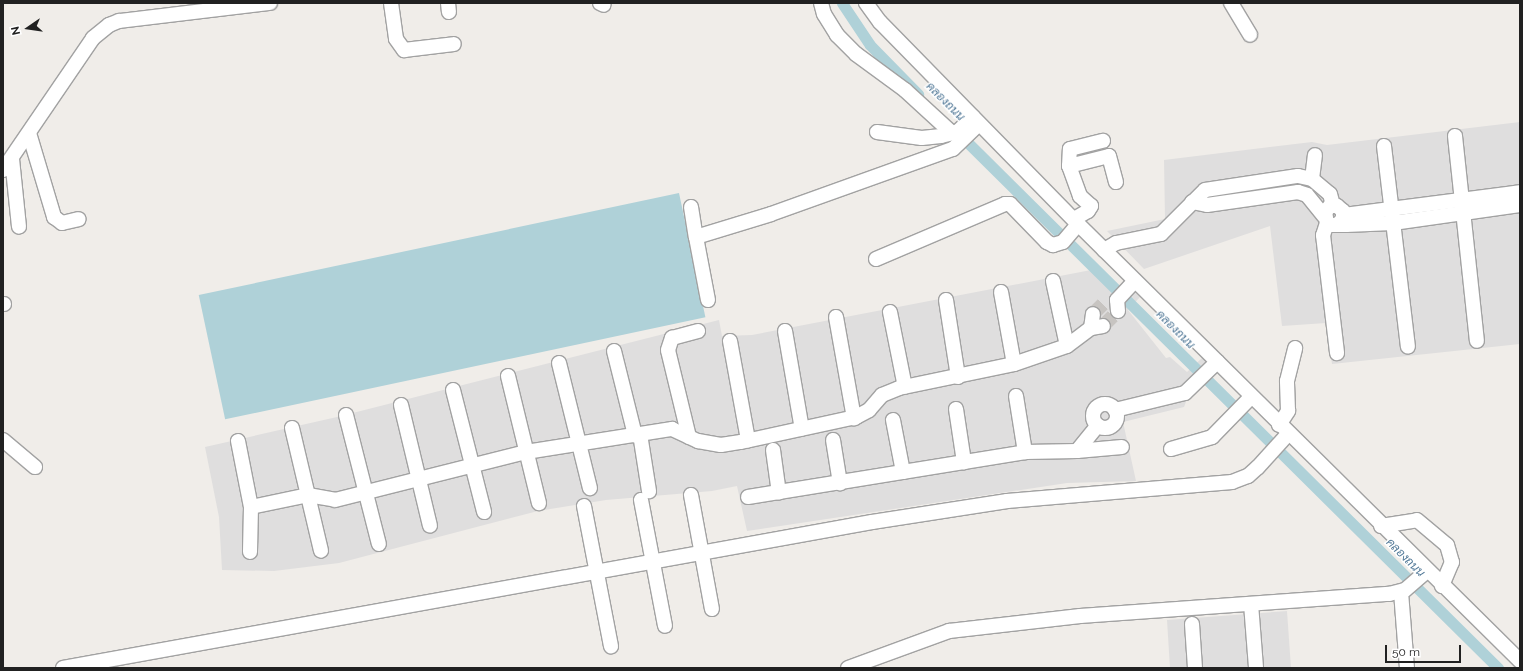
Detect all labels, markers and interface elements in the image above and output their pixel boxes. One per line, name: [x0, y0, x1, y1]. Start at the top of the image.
north arrow: [8, 8, 48, 48]
text: N: [9, 25, 23, 36]
water label: คลองถนน: [923, 80, 967, 124]
water label: คลองถนน: [1153, 308, 1197, 352]
water label: คลองถนน: [1383, 536, 1427, 580]
scale bar: [1387, 637, 1463, 663]
text: 50 m: [1392, 645, 1420, 659]

